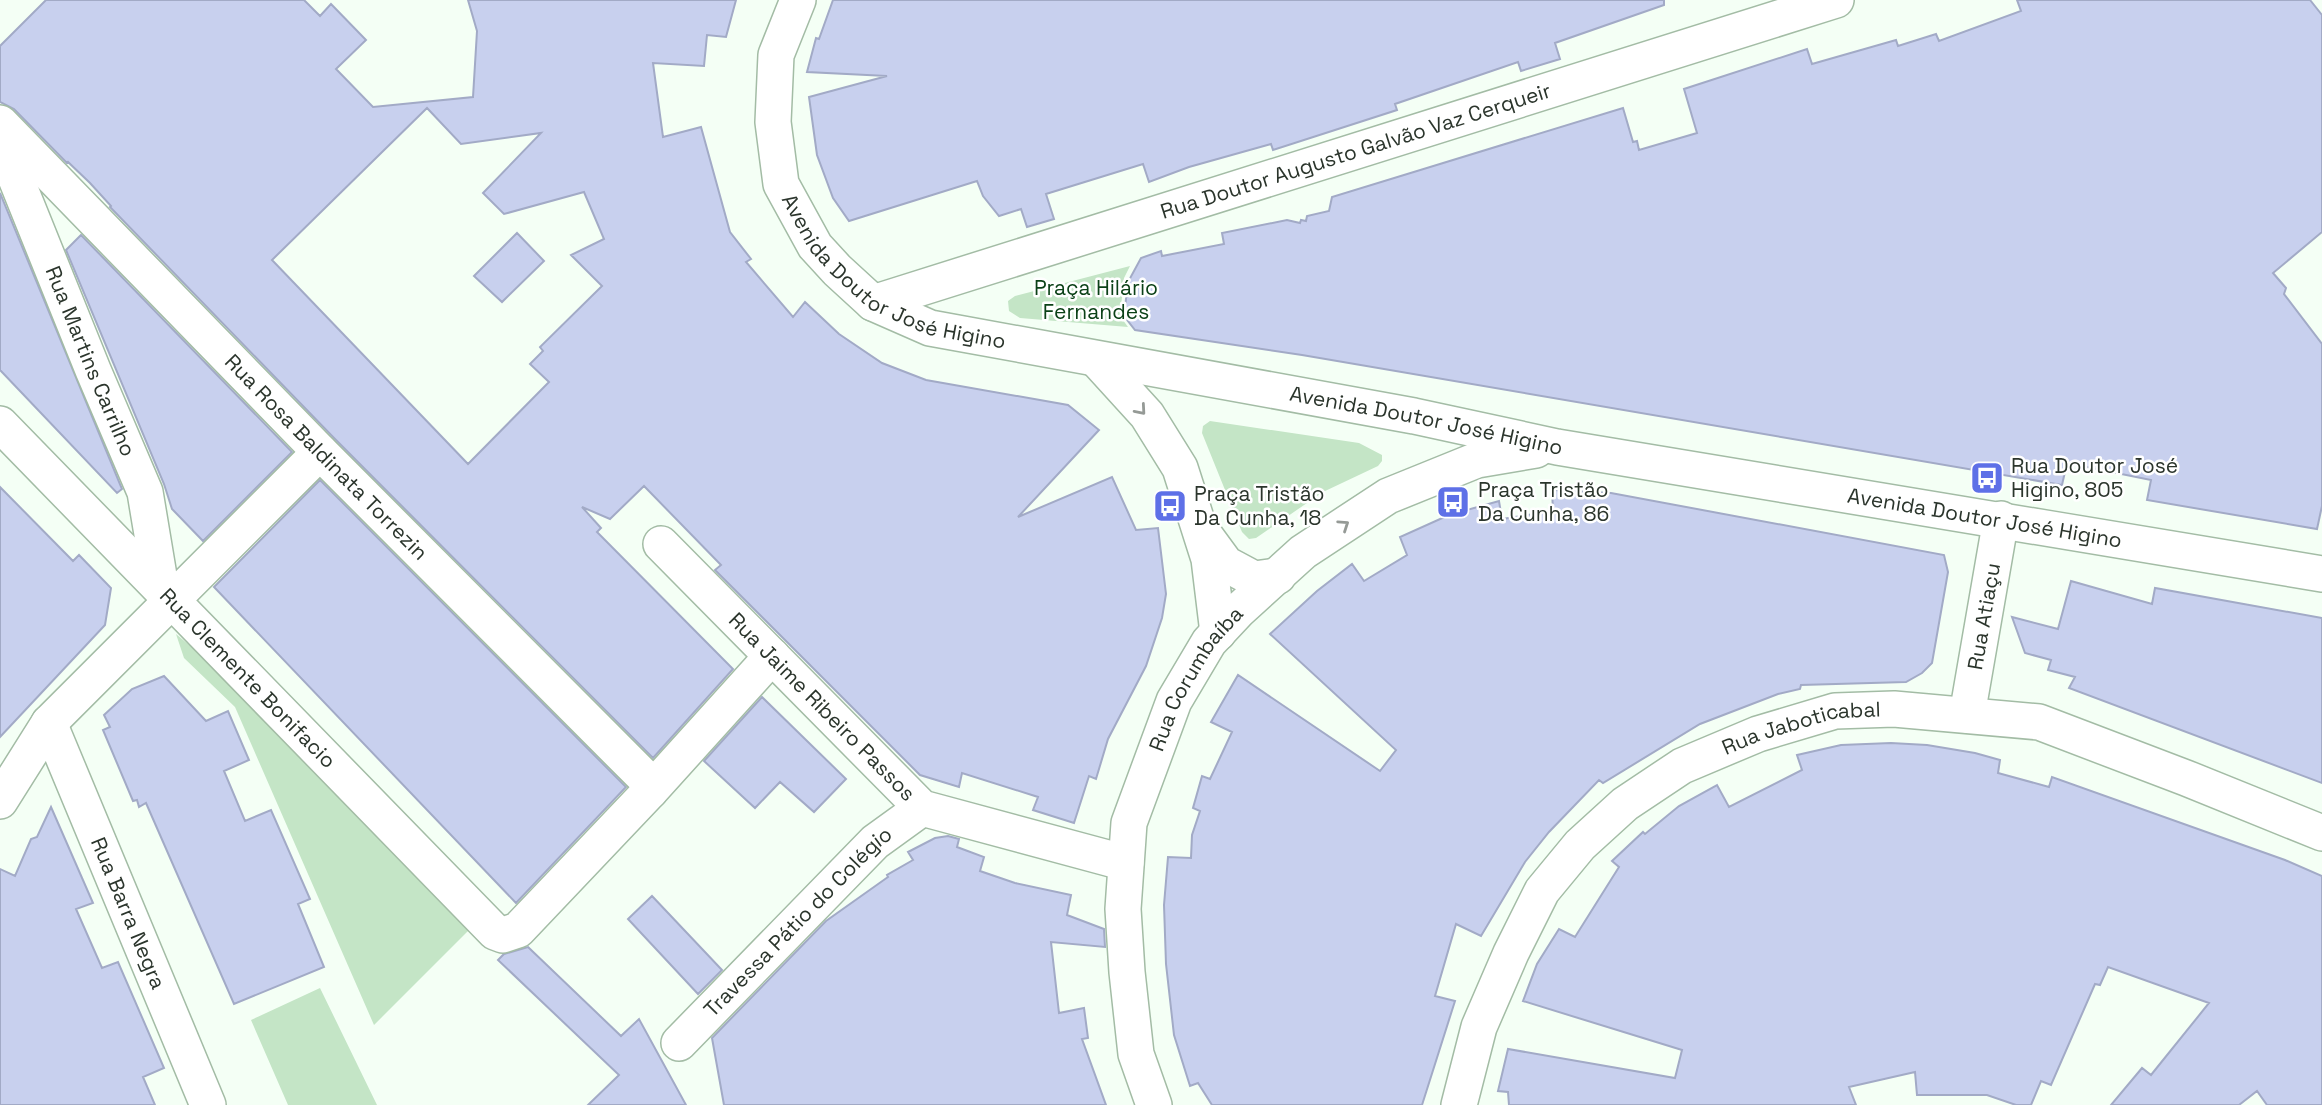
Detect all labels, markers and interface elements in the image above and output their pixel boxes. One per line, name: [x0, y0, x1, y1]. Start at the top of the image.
street label: Rua Doutor Augusto Galvão Vaz Cerqueir: [1157, 77, 1554, 225]
street label: Avenida Doutor José Higino: [776, 189, 1008, 355]
street label: Rua Martins Carrilho: [40, 262, 142, 460]
park label: Praça Hilário Fernandes: [1034, 274, 1158, 325]
street label: Rua Rosa Baldinata Torrezin: [219, 348, 434, 566]
street label: Avenida Doutor José Higino: [1288, 380, 1565, 461]
one-way arrow: [1133, 401, 1145, 414]
place label: Rua Doutor José Higino, 805: [2011, 452, 2178, 503]
bus stop icon: Rua Doutor José Higino, 805: [1968, 459, 2006, 497]
place label: Praça Tristão Da Cunha, 86: [1478, 476, 1609, 527]
place label: Praça Tristão Da Cunha, 18: [1194, 480, 1324, 531]
street label: Avenida Doutor José Higino: [1846, 481, 2124, 554]
bus stop icon: Praça Tristão Da Cunha, 86: [1434, 483, 1472, 521]
bus stop icon: Praça Tristão Da Cunha, 18: [1151, 487, 1189, 525]
one-way arrow: [1336, 521, 1349, 534]
street label: Rua Atiaçu: [1961, 561, 2006, 672]
street label: Rua Clemente Bonifacio: [154, 582, 342, 774]
street label: Rua Corumbaíba: [1143, 600, 1249, 755]
street label: Rua Jaime Ribeiro Passos: [723, 606, 922, 807]
street label: Rua Jaboticabal: [1718, 695, 1881, 761]
street label: Travessa Pátio do Colégio: [698, 820, 897, 1023]
street label: Rua Barra Negra: [85, 833, 172, 993]

